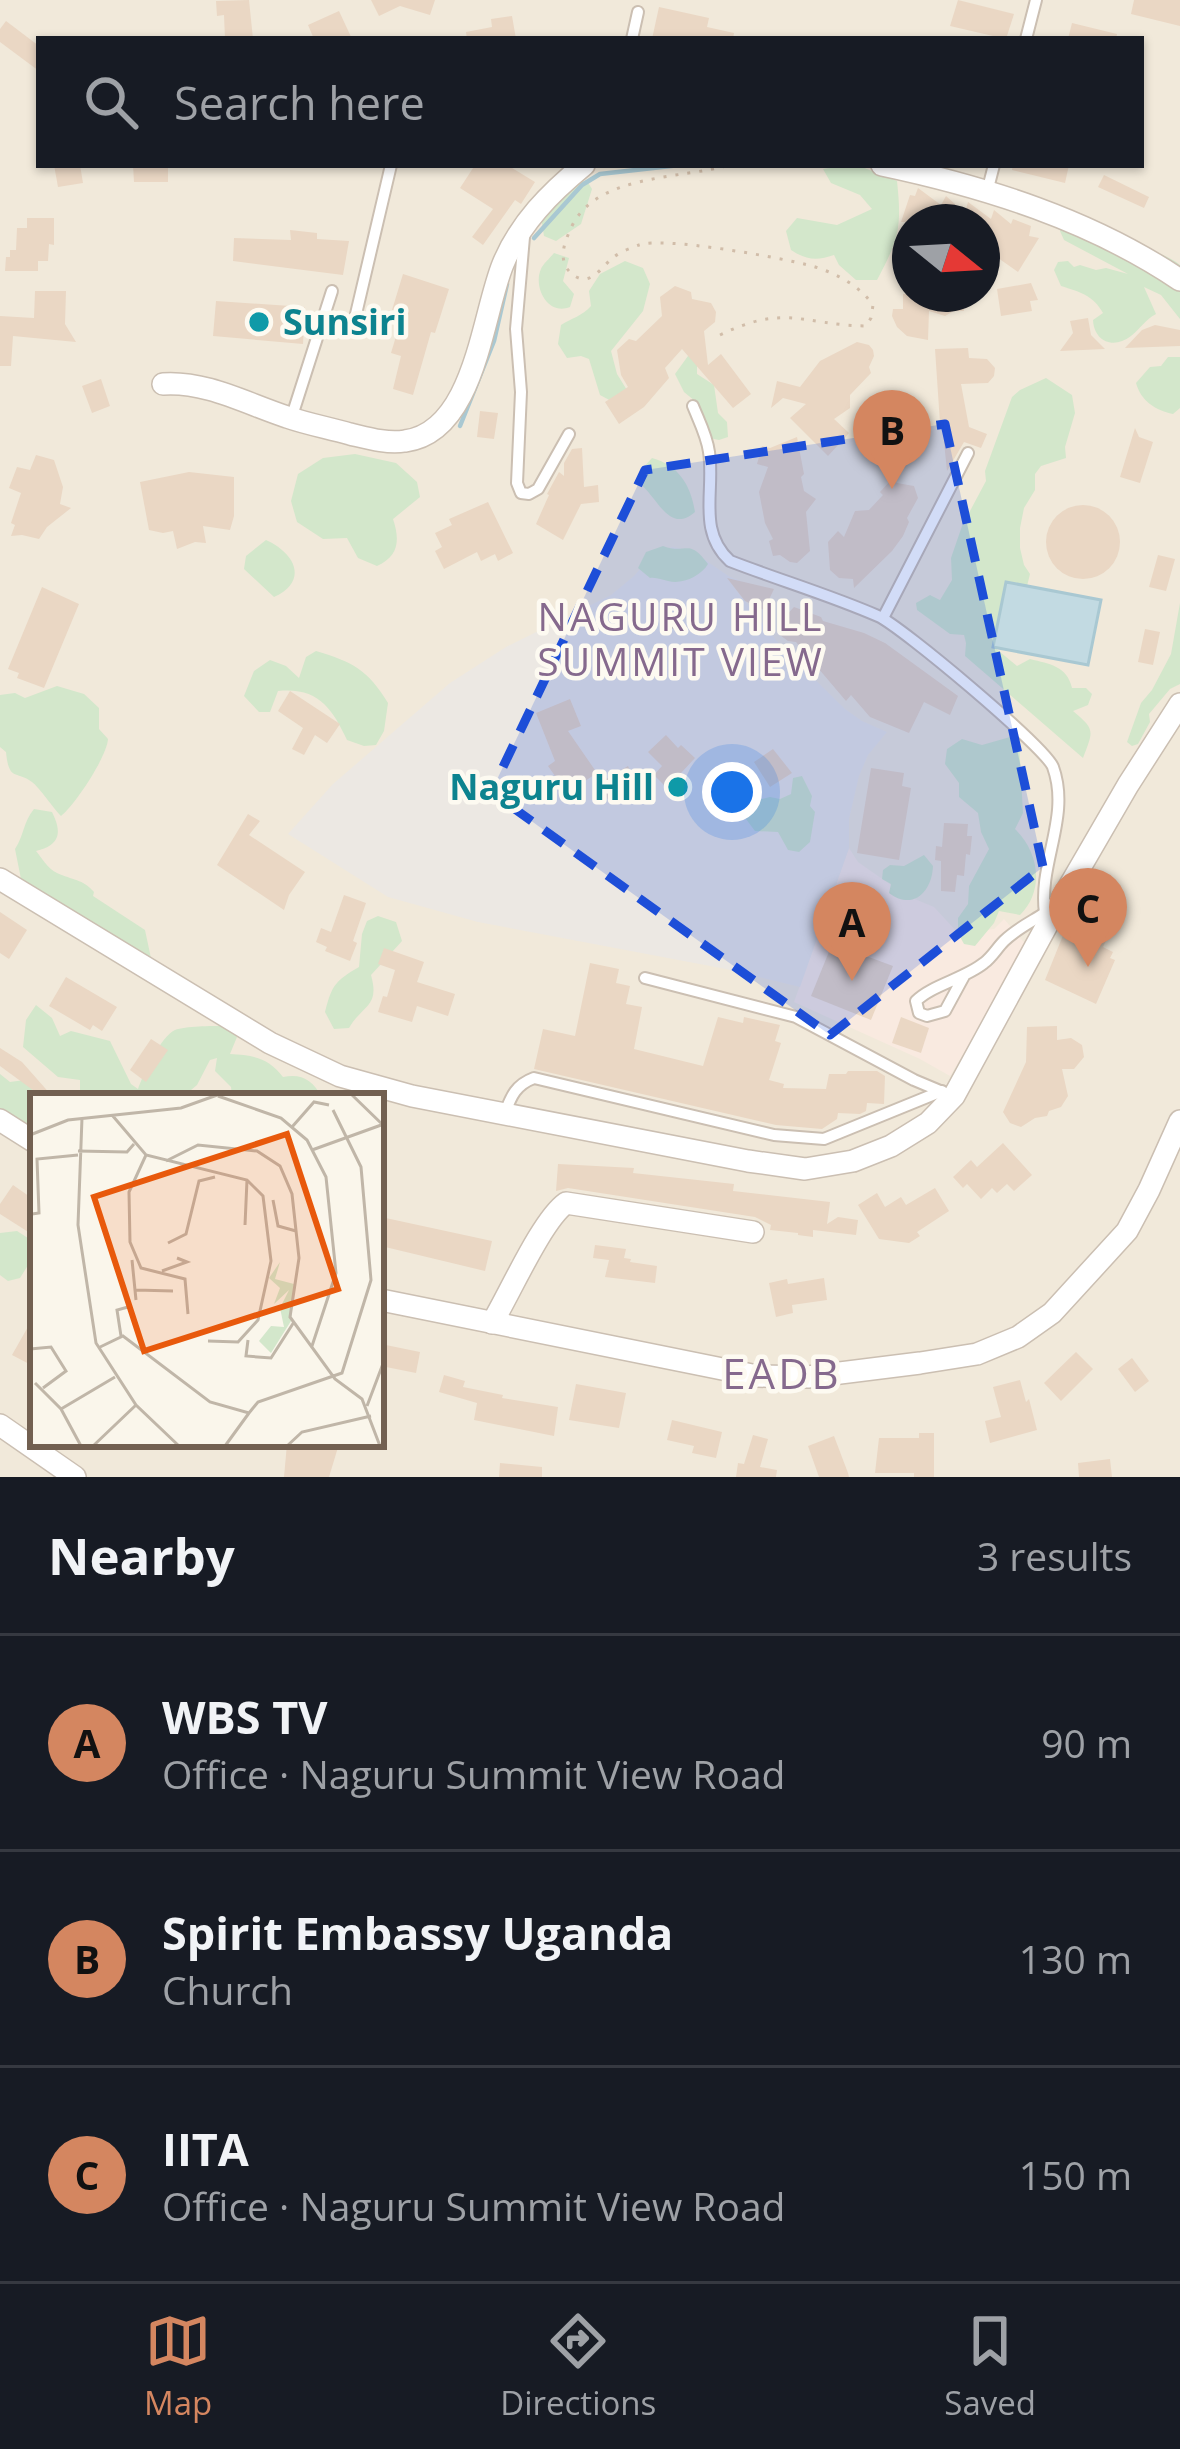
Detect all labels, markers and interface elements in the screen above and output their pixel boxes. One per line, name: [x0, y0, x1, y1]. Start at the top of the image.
search box: [36, 36, 1144, 168]
icon: search: [78, 69, 144, 135]
text: Search here: [174, 72, 425, 133]
north arrow: [892, 204, 1000, 312]
place label: Sunsiri: [283, 297, 406, 346]
marker: Sunsiri: [246, 309, 272, 335]
pin: B: [853, 390, 931, 489]
district label: NAGURU HILL SUMMIT VIEW: [537, 589, 825, 687]
place label: Naguru Hill: [449, 762, 654, 811]
your location: [702, 762, 762, 822]
marker: Naguru Hill: [665, 774, 691, 800]
pin: C: [1049, 868, 1127, 967]
pin: A: [813, 882, 891, 981]
inset map: [30, 1093, 384, 1447]
district label: EADB: [722, 1344, 842, 1401]
text: Nearby: [48, 1520, 235, 1590]
text: 3 results: [977, 1529, 1132, 1582]
text: WBS TV: [162, 1686, 328, 1747]
text: A: [74, 1716, 100, 1769]
text: 90 m: [1041, 1716, 1132, 1769]
text: Office · Naguru Summit View Road: [162, 1747, 785, 1800]
text: Spirit Embassy Uganda: [162, 1902, 673, 1963]
text: B: [74, 1932, 100, 1985]
text: 130 m: [1019, 1932, 1132, 1985]
text: Church: [162, 1963, 293, 2016]
text: IITA: [162, 2118, 249, 2179]
text: C: [75, 2148, 99, 2201]
text: 150 m: [1019, 2148, 1132, 2201]
text: Office · Naguru Summit View Road: [162, 2179, 785, 2232]
tab: Map: [144, 2308, 212, 2425]
tab: Directions: [500, 2308, 656, 2425]
tab: Saved: [944, 2308, 1036, 2425]

